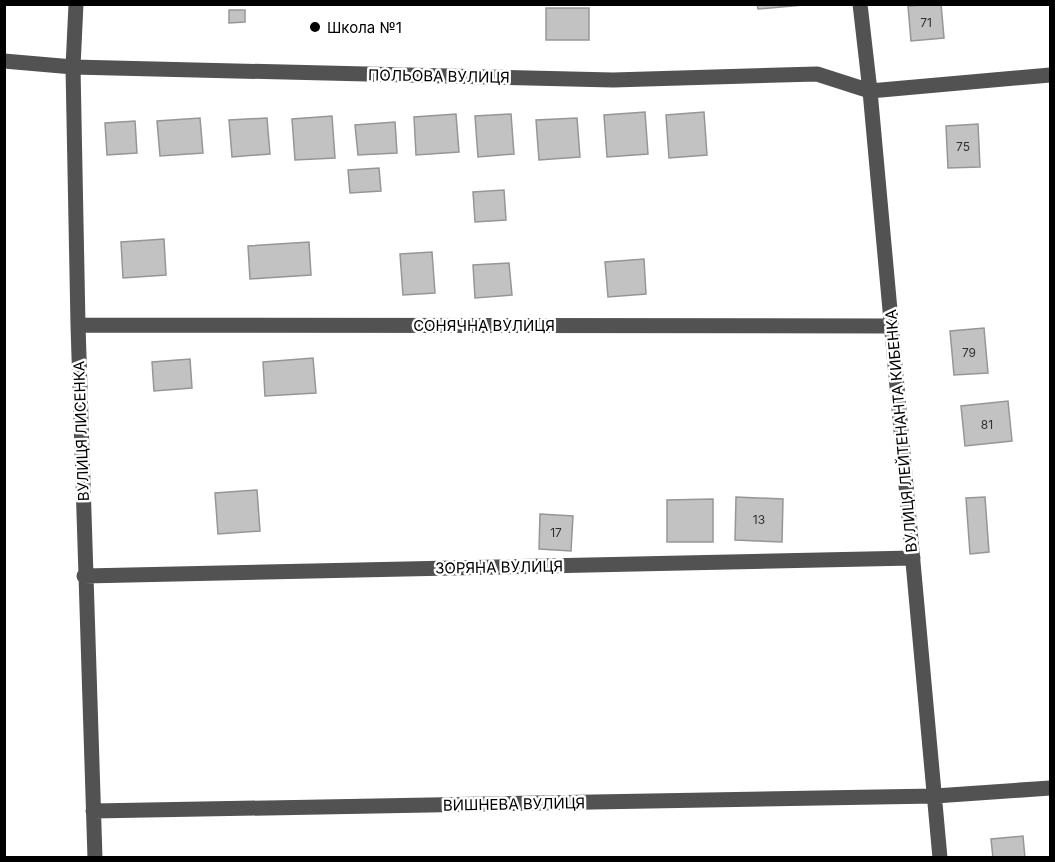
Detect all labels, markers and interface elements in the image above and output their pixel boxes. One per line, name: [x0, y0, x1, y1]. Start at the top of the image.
house number: 71: [920, 15, 932, 30]
place label: Школа №1: [327, 18, 402, 37]
marker: Школа №1: [308, 20, 322, 34]
street label: ПОЛЬОВА ВУЛИЦЯ: [368, 65, 510, 87]
house number: 75: [956, 139, 970, 154]
street label: ВУЛИЦЯ ЛЕЙТЕНАНТА КИБЕНКА: [881, 309, 921, 553]
street label: СОНЯЧНА ВУЛИЦЯ: [413, 316, 555, 335]
house number: 79: [962, 345, 976, 360]
street label: ВУЛИЦЯ ЛИСЕНКА: [69, 360, 93, 502]
house number: 81: [981, 417, 993, 432]
house number: 13: [753, 512, 765, 527]
house number: 17: [550, 525, 562, 540]
street label: ЗОРЯНА ВУЛИЦЯ: [435, 556, 563, 578]
street label: ВИШНЕВА ВУЛИЦЯ: [443, 793, 585, 815]

